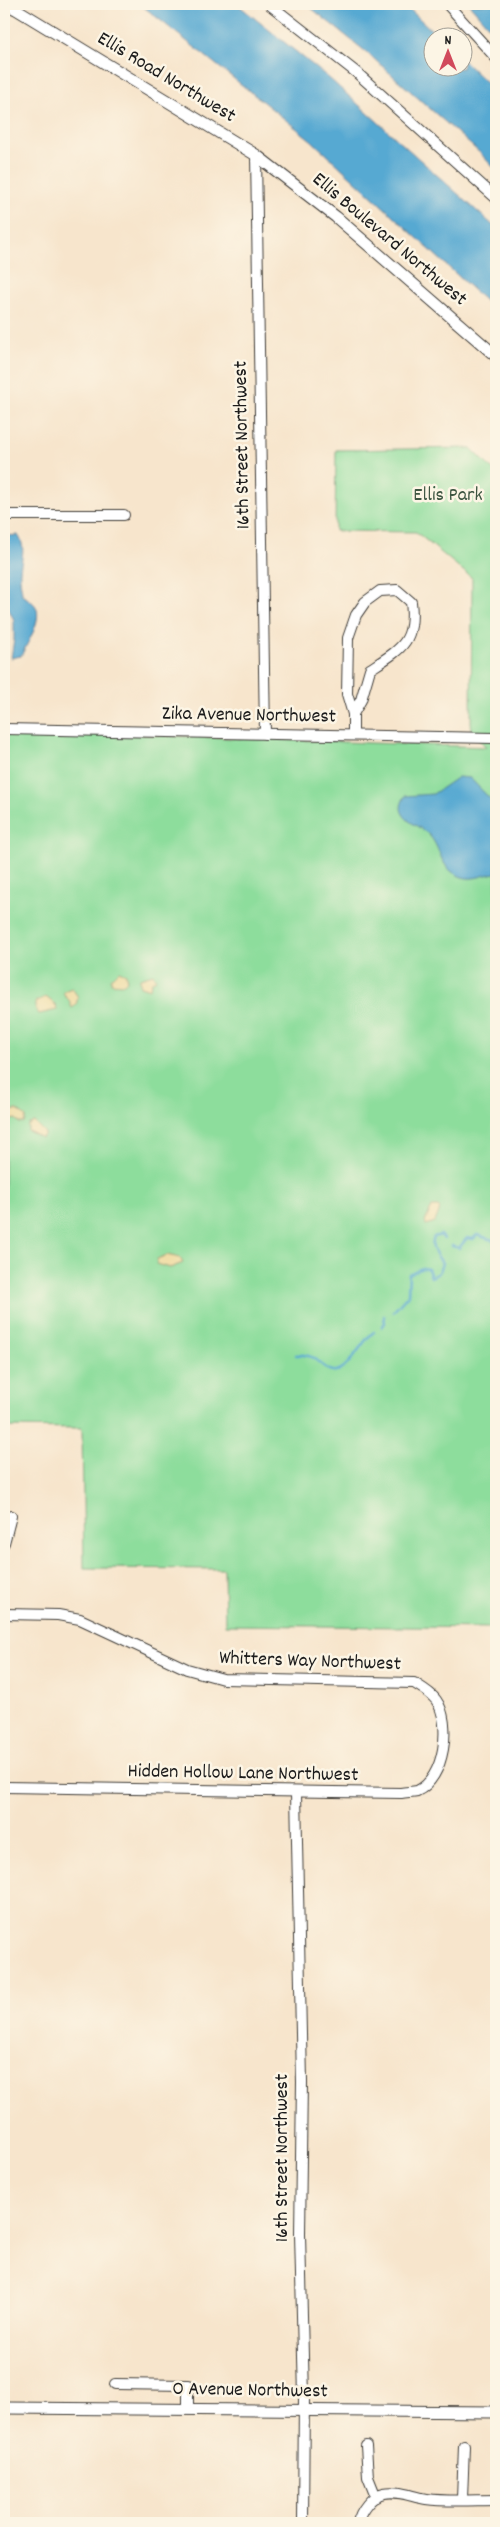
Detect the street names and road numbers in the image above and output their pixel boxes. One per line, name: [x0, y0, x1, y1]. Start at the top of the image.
street label: Ellis Road Northwest: [91, 25, 241, 131]
street label: Ellis Boulevard Northwest: [305, 167, 473, 313]
street label: 16th Street Northwest: [228, 360, 258, 530]
street label: Zika Avenue Northwest: [162, 700, 336, 732]
street label: Whitters Way Northwest: [219, 1645, 401, 1679]
street label: Hidden Hollow Lane Northwest: [127, 1758, 359, 1790]
street label: 16th Street Northwest: [269, 2074, 297, 2242]
street label: O Avenue Northwest: [172, 2376, 328, 2406]

